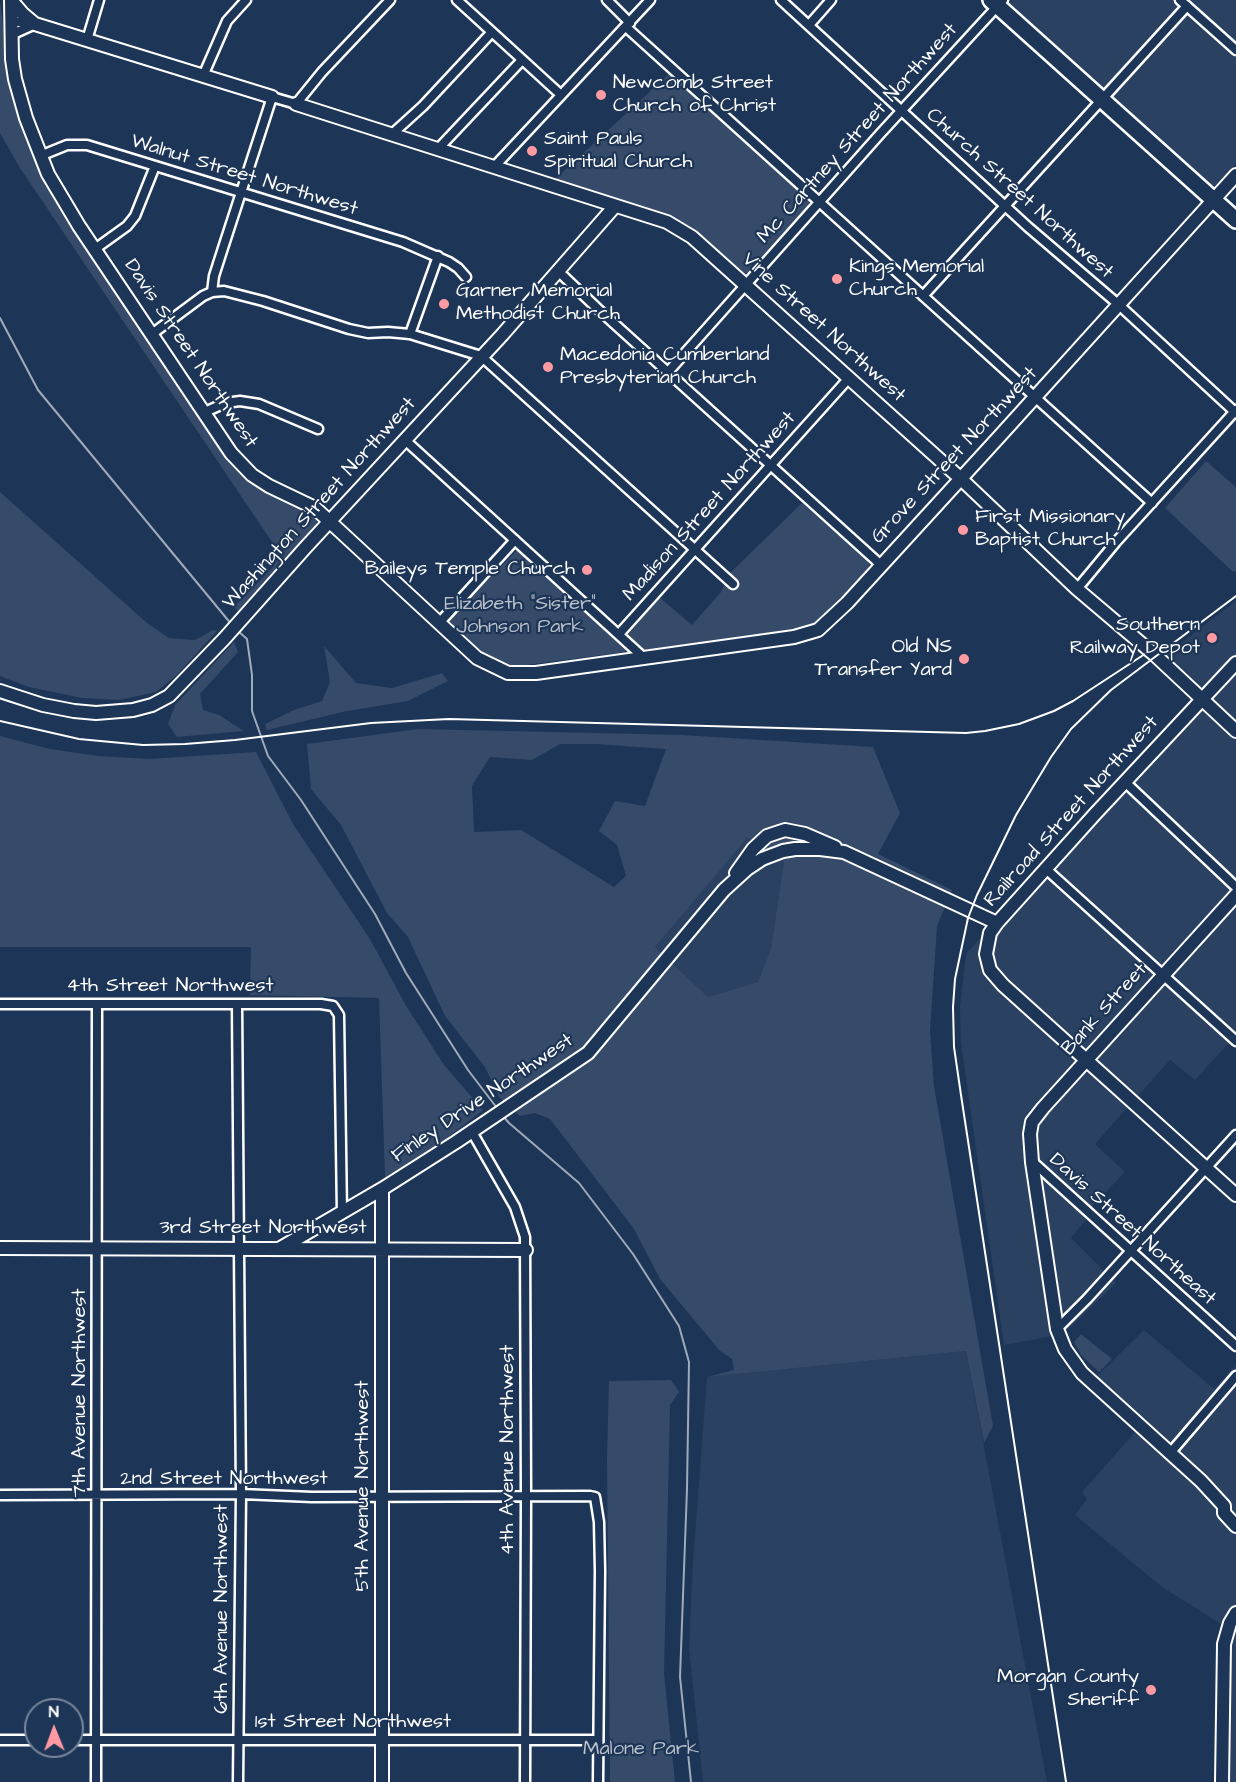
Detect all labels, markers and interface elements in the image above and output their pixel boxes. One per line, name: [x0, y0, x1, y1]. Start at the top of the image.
street label: Mc Cartney Street Northwest: [753, 19, 963, 249]
place label: Newcomb Street Church of Christ: [613, 72, 776, 119]
marker: Newcomb Street Church of Christ: [594, 88, 608, 102]
street label: Church Street Northwest: [921, 104, 1117, 284]
place label: Saint Pauls Spiritual Church: [544, 128, 692, 175]
street label: Walnut Street Northwest: [128, 130, 360, 222]
marker: Saint Pauls Spiritual Church: [525, 144, 539, 158]
street label: Vine Street Northwest: [736, 248, 910, 408]
street label: Davis Street Northwest: [118, 255, 262, 453]
place label: Kings Memorial Church: [849, 256, 984, 303]
marker: Kings Memorial Church: [830, 272, 844, 286]
place label: Garner Memorial Methodist Church: [456, 280, 620, 327]
marker: Garner Memorial Methodist Church: [437, 297, 451, 311]
place label: Macedonia Cumberland Presbyterian Church: [560, 344, 769, 391]
marker: Macedonia Cumberland Presbyterian Church: [541, 360, 555, 374]
street label: Grove Street Northwest: [867, 363, 1043, 549]
street label: Washington Street Northwest: [218, 393, 422, 615]
street label: Madison Street Northwest: [618, 407, 802, 607]
place label: First Missionary Baptist Church: [975, 506, 1125, 553]
marker: First Missionary Baptist Church: [956, 523, 970, 537]
place label: Baileys Temple Church: [365, 558, 575, 582]
marker: Baileys Temple Church: [580, 563, 594, 577]
park label: Elizabeth "Sister" Johnson Park: [444, 593, 596, 640]
place label: Southern Railway Depot: [1070, 614, 1200, 661]
marker: Southern Railway Depot: [1205, 631, 1219, 645]
place label: Old NS Transfer Yard: [814, 636, 952, 683]
marker: Old NS Transfer Yard: [957, 652, 971, 666]
street label: Railroad Street Northwest: [980, 711, 1164, 913]
street label: Bank Street: [1057, 959, 1153, 1061]
street label: 4th Street Northwest: [66, 975, 274, 999]
street label: Finley Drive Northwest: [388, 1029, 578, 1169]
street label: Davis Street Northeast: [1044, 1149, 1220, 1311]
street label: 3rd Street Northwest: [159, 1217, 367, 1241]
street label: 7th Avenue Northwest: [69, 1288, 93, 1498]
street label: 4th Avenue Northwest: [497, 1345, 521, 1555]
street label: 5th Avenue Northwest: [352, 1380, 376, 1592]
street label: 2nd Street Northwest: [120, 1468, 328, 1492]
street label: 6th Avenue Northwest: [211, 1504, 235, 1714]
place label: Morgan County Sheriff: [997, 1666, 1139, 1713]
marker: Morgan County Sheriff: [1144, 1683, 1158, 1697]
north arrow: [24, 1698, 84, 1758]
text: N: [49, 1701, 59, 1723]
street label: 1st Street Northwest: [255, 1711, 451, 1735]
park label: Malone Park: [583, 1738, 699, 1762]

